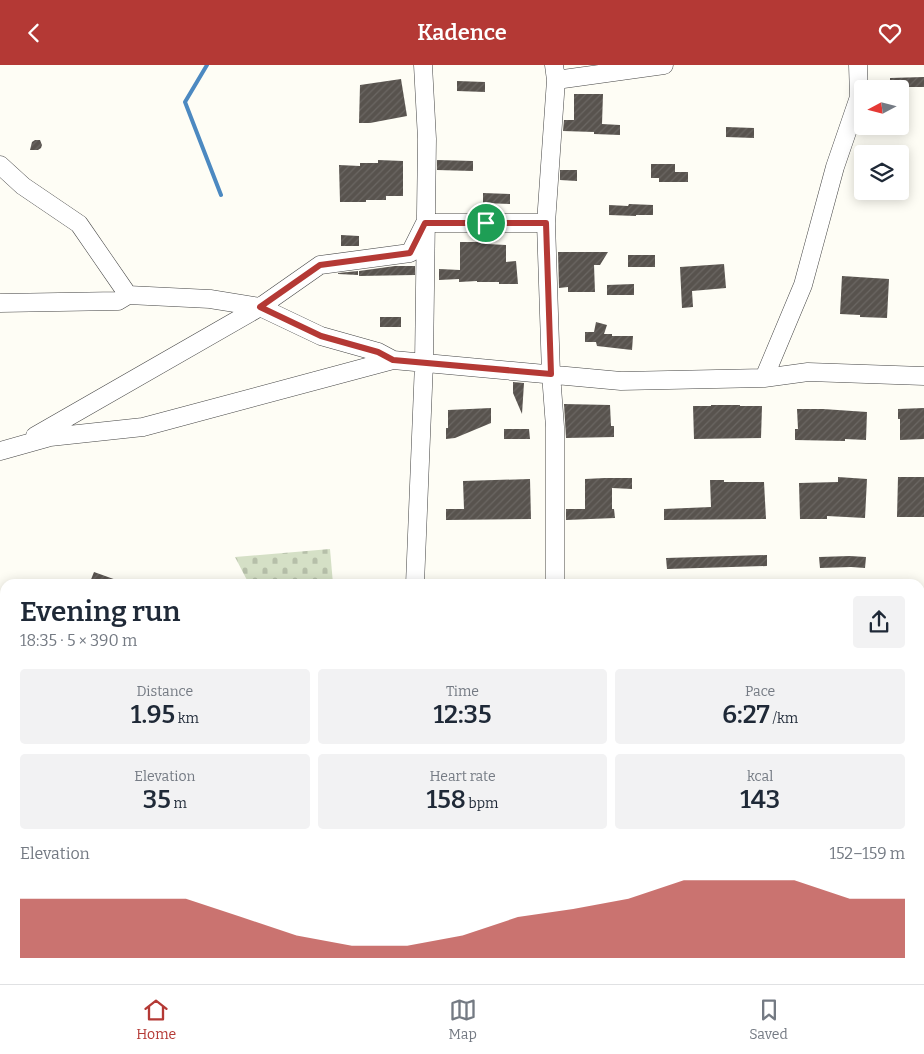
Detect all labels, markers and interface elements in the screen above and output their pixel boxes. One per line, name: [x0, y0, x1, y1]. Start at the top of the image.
icon: back: [20, 19, 48, 47]
text: Kadence: [417, 19, 507, 46]
icon: heart: [876, 19, 904, 47]
north arrow: [854, 80, 909, 135]
map controls: [854, 80, 909, 200]
button: layers: [854, 145, 909, 200]
pin: [465, 202, 507, 244]
icon: arrive: [472, 209, 500, 237]
text: Evening run: [20, 595, 180, 628]
button: share: [853, 596, 905, 648]
text: 18:35 · 5 × 390 m: [20, 631, 137, 650]
text: Distance: [136, 683, 193, 700]
text: Time: [446, 683, 479, 700]
text: Pace: [745, 683, 775, 700]
text: 1.95: [131, 700, 175, 730]
text: 12:35: [433, 700, 492, 730]
text: 6:27: [722, 700, 770, 730]
text: km: [175, 710, 199, 727]
text: /km: [770, 710, 798, 727]
text: Elevation: [134, 768, 195, 785]
text: Heart rate: [429, 768, 496, 785]
text: kcal: [747, 768, 773, 785]
text: 35: [143, 785, 171, 815]
text: 158: [427, 785, 466, 815]
text: 143: [740, 785, 780, 815]
text: m: [171, 795, 187, 812]
text: bpm: [466, 795, 498, 812]
text: Elevation: [20, 844, 90, 863]
text: 152–159 m: [830, 844, 905, 863]
tab: Home: [136, 996, 176, 1043]
tab: Map: [449, 996, 477, 1043]
tab: Saved: [749, 996, 788, 1043]

